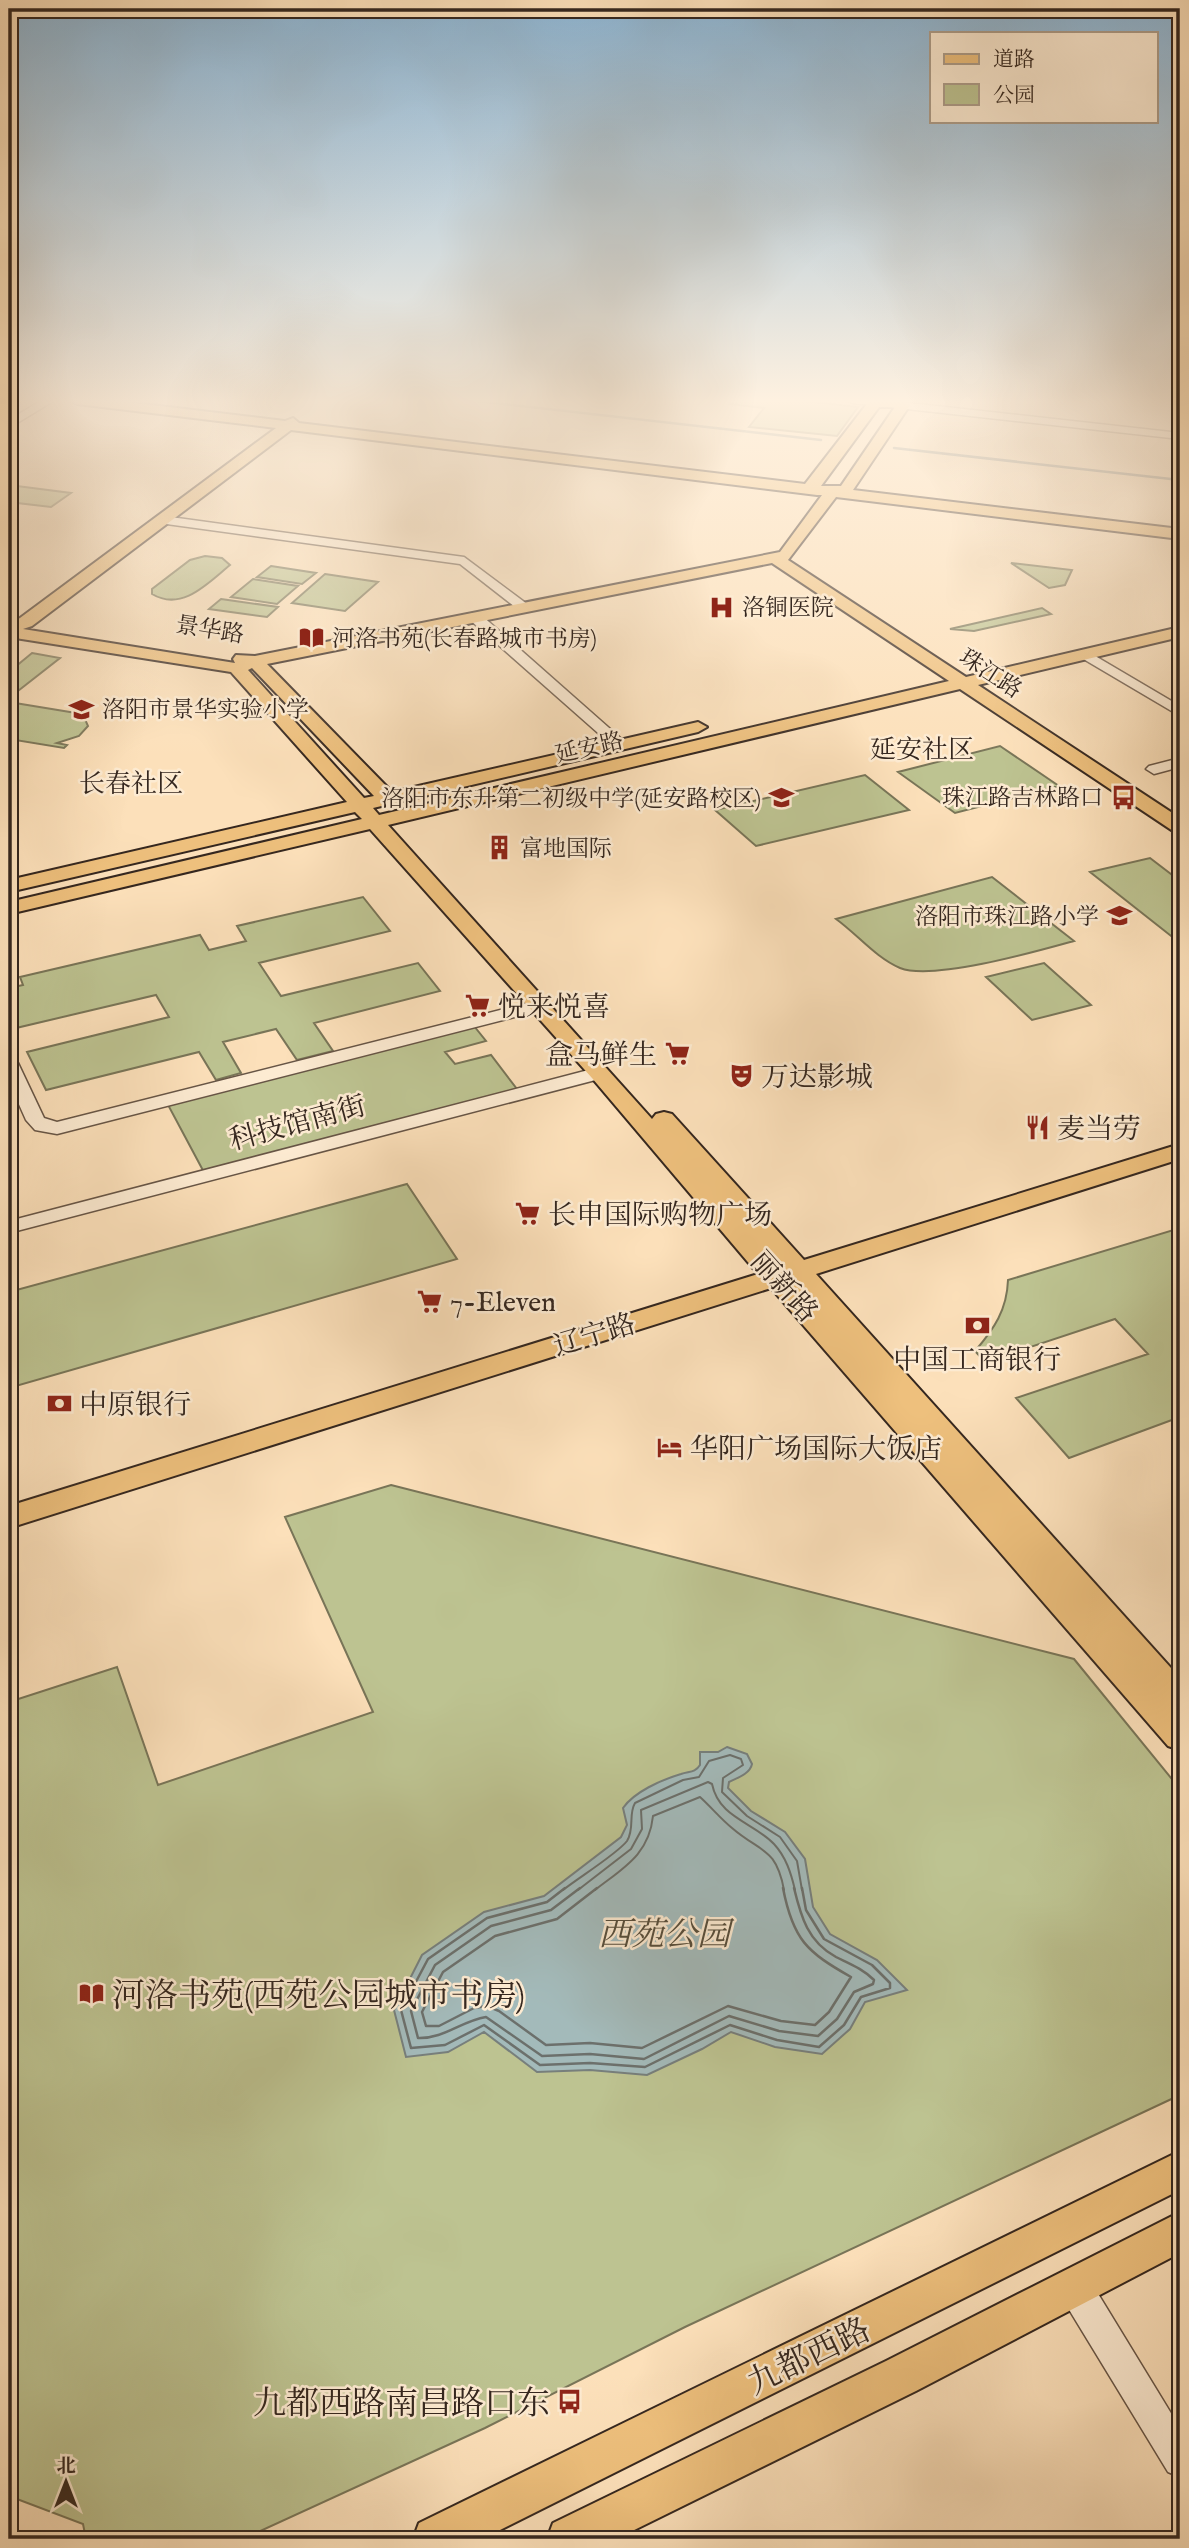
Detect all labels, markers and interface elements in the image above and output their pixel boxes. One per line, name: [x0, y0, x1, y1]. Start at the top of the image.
legend: [930, 32, 1158, 122]
text: 道路: [993, 47, 1035, 74]
text: 公园: [993, 83, 1035, 110]
hospital icon: 洛铜医院: [708, 593, 736, 621]
place label: 洛铜医院: [742, 594, 834, 623]
street label: 景华路: [173, 611, 246, 650]
library icon: 河洛书苑(长春路城市书房): [298, 624, 326, 652]
place label: 河洛书苑(长春路城市书房): [332, 625, 597, 654]
street label: 珠江路: [953, 643, 1027, 705]
school or university icon: 洛阳市景华实验小学: [68, 695, 96, 723]
place label: 洛阳市景华实验小学: [102, 696, 309, 725]
street label: 延安路: [552, 727, 626, 770]
district label: 延安社区: [870, 734, 974, 767]
district label: 长春社区: [79, 768, 183, 801]
bus stop icon: 珠江路吉林路口: [1109, 783, 1137, 811]
school or university icon: 洛阳市东升第二初级中学(延安路校区): [767, 784, 795, 812]
place label: 珠江路吉林路口: [942, 784, 1103, 813]
place label: 洛阳市东升第二初级中学(延安路校区): [381, 785, 761, 814]
building icon: 富地国际: [486, 834, 514, 862]
place label: 富地国际: [520, 835, 612, 864]
school or university icon: 洛阳市珠江路小学: [1105, 902, 1133, 930]
place label: 洛阳市珠江路小学: [915, 903, 1099, 932]
place label: 悦来悦喜: [498, 991, 610, 1026]
supermarket icon: 悦来悦喜: [464, 992, 492, 1020]
place label: 盒马鲜生: [545, 1039, 657, 1074]
supermarket icon: 盒马鲜生: [663, 1040, 691, 1068]
place label: 万达影城: [761, 1061, 873, 1096]
theatre icon: 万达影城: [727, 1062, 755, 1090]
street label: 科技馆南街: [225, 1089, 370, 1159]
place label: 麦当劳: [1057, 1113, 1141, 1148]
restaurant icon: 麦当劳: [1023, 1114, 1051, 1142]
place label: 长申国际购物广场: [548, 1199, 772, 1234]
supermarket icon: 长申国际购物广场: [514, 1200, 542, 1228]
street label: 丽新路: [742, 1245, 824, 1331]
place label: 7-Eleven: [450, 1286, 556, 1321]
supermarket icon: 7-Eleven: [416, 1287, 444, 1315]
street label: 辽宁路: [549, 1307, 640, 1365]
bank icon: 中国工商银行: [963, 1311, 991, 1339]
place label: 中国工商银行: [893, 1344, 1061, 1379]
place label: 中原银行: [79, 1389, 191, 1424]
bank icon: 中原银行: [45, 1390, 73, 1418]
place label: 华阳广场国际大饭店: [690, 1433, 942, 1468]
hotel icon: 华阳广场国际大饭店: [656, 1434, 684, 1462]
park label: 西苑公园: [598, 1915, 735, 1957]
place label: 河洛书苑(西苑公园城市书房): [112, 1976, 525, 2018]
library icon: 河洛书苑(西苑公园城市书房): [78, 1980, 106, 2008]
street label: 九都西路: [741, 2310, 878, 2406]
place label: 九都西路南昌路口东: [253, 2384, 550, 2426]
bus stop icon: 九都西路南昌路口东: [556, 2388, 584, 2416]
north arrow: [32, 2446, 102, 2516]
text: 北: [56, 2455, 76, 2479]

